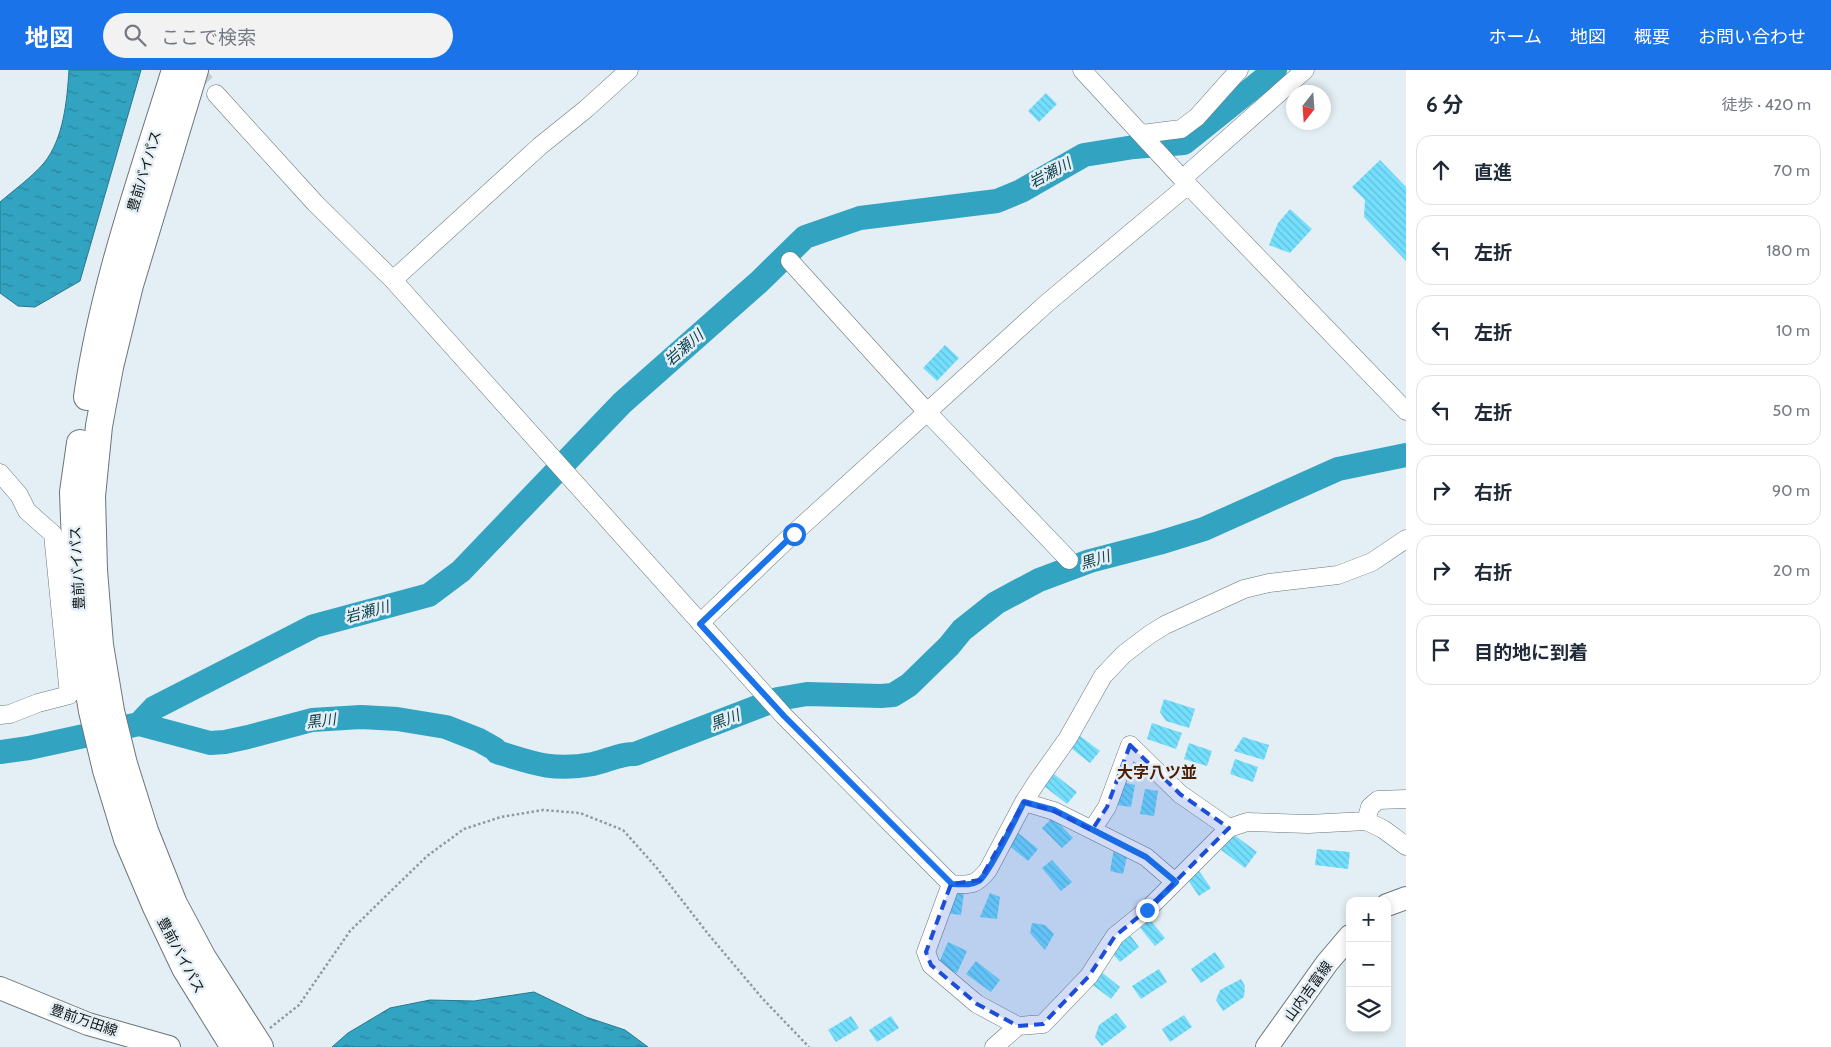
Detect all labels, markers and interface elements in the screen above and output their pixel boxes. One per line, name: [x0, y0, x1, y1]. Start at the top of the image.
search box: [103, 13, 453, 58]
icon: search: [121, 21, 149, 49]
text: 地図: [25, 23, 73, 52]
text: ここで検索: [161, 26, 256, 49]
text: ホーム: [1489, 26, 1542, 48]
text: 地図: [1570, 26, 1606, 48]
text: 概要: [1634, 26, 1670, 48]
text: お問い合わせ: [1698, 26, 1806, 48]
north arrow: [1286, 85, 1331, 130]
text: 6 分: [1426, 92, 1464, 117]
text: 徒歩 · 420 m: [1722, 95, 1811, 114]
street label: 豊前バイパス: [123, 128, 165, 214]
water label: 岩瀬川: [1026, 154, 1076, 192]
icon: ahead: [1427, 156, 1455, 184]
text: 直進: [1474, 161, 1512, 184]
text: 70 m: [1773, 161, 1810, 180]
icon: left: [1427, 236, 1455, 264]
text: 左折: [1474, 241, 1512, 264]
text: 180 m: [1766, 241, 1810, 260]
icon: left: [1427, 316, 1455, 344]
text: 左折: [1474, 321, 1512, 344]
text: 10 m: [1776, 321, 1810, 340]
water label: 岩瀬川: [661, 325, 708, 370]
icon: left: [1427, 396, 1455, 424]
text: 左折: [1474, 401, 1512, 424]
text: 50 m: [1773, 401, 1810, 420]
icon: right: [1427, 476, 1455, 504]
text: 右折: [1474, 481, 1512, 504]
text: 90 m: [1772, 481, 1810, 500]
route start: [783, 523, 806, 546]
street label: 豊前バイパス: [66, 526, 88, 610]
water label: 黒川: [1078, 546, 1114, 573]
icon: right: [1427, 556, 1455, 584]
text: 右折: [1474, 561, 1512, 584]
text: 20 m: [1773, 561, 1810, 580]
water label: 岩瀬川: [343, 597, 393, 627]
icon: arrive: [1427, 636, 1455, 664]
text: 目的地に到着: [1474, 641, 1588, 664]
water label: 黒川: [708, 706, 744, 734]
water label: 黒川: [305, 710, 339, 732]
district label: 大字八ツ並: [1117, 763, 1197, 782]
map controls: [1346, 897, 1391, 1032]
button: +: [1346, 897, 1391, 942]
route end: [1136, 899, 1159, 922]
street label: 豊前バイパス: [153, 914, 209, 996]
button: −: [1346, 942, 1391, 987]
street label: 山内吉富線: [1280, 957, 1336, 1025]
button: layers: [1346, 987, 1391, 1032]
street label: 豊前万田線: [48, 1000, 120, 1040]

